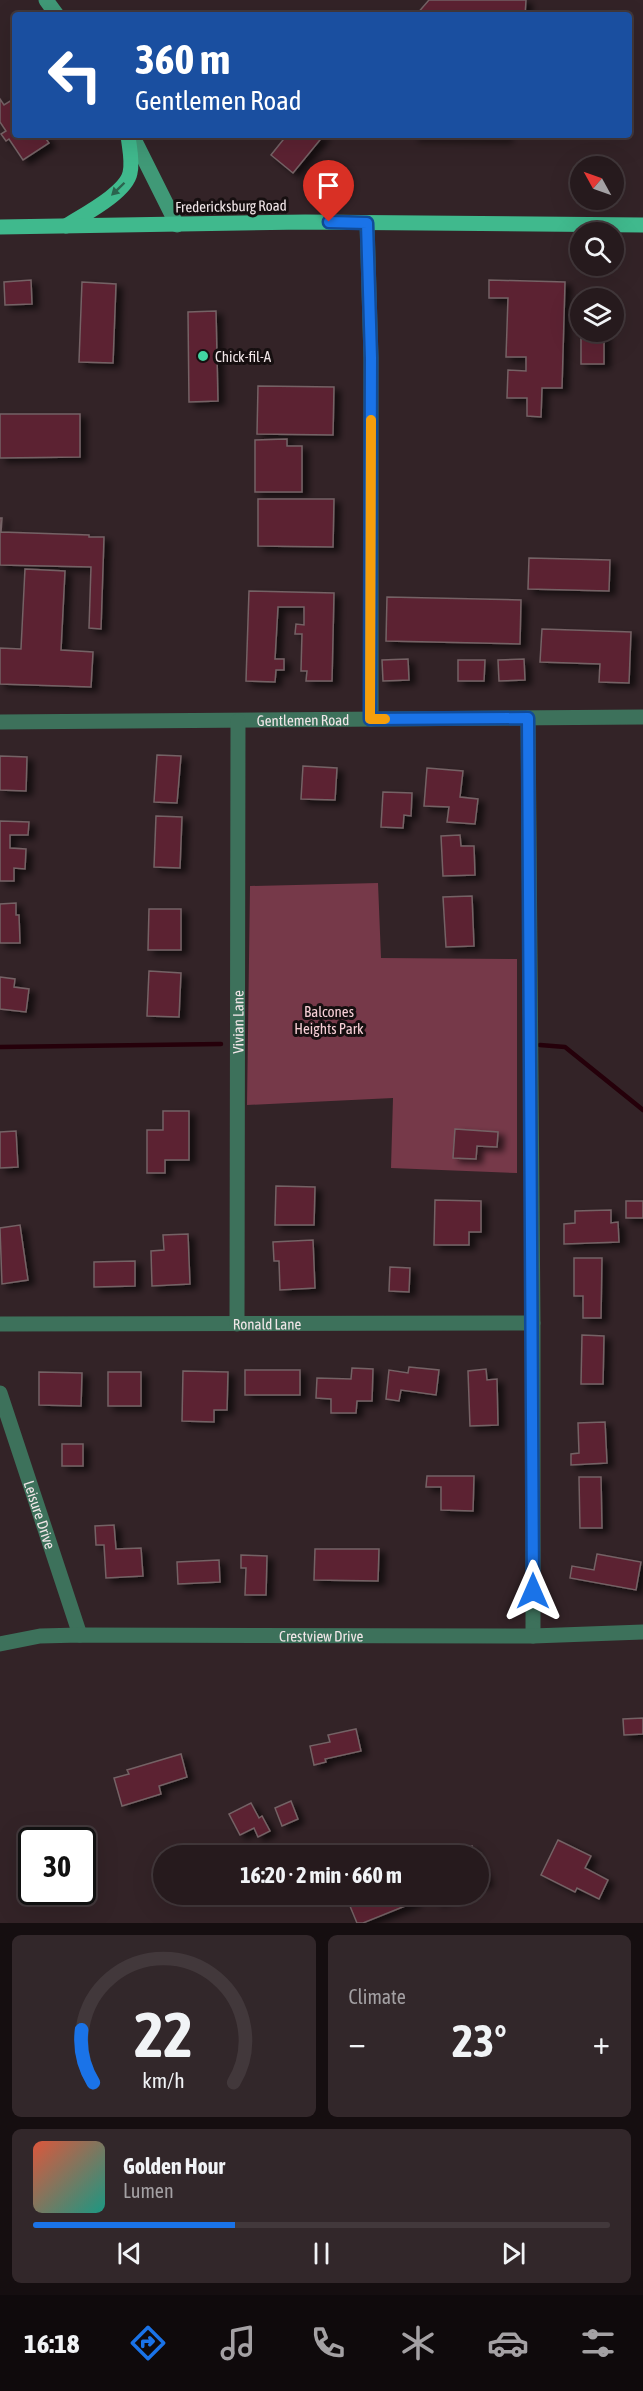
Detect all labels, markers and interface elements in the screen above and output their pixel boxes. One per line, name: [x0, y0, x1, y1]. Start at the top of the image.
text: 360 m: [135, 35, 230, 83]
icon: left: [36, 36, 114, 114]
text: Gentlemen Road: [135, 85, 302, 116]
north arrow: [570, 156, 624, 210]
map controls: [570, 156, 624, 342]
pin: [303, 160, 354, 222]
icon: arrive: [312, 169, 345, 202]
one-way arrow: [111, 182, 126, 196]
street label: Fredericksburg Road: [175, 197, 287, 215]
button: search: [570, 222, 624, 276]
button: layers: [570, 288, 624, 342]
place label: Chick-fil-A: [215, 348, 272, 365]
marker: Chick-fil-A: [196, 349, 210, 363]
street label: Gentlemen Road: [257, 711, 349, 729]
street label: Vivian Lane: [229, 990, 246, 1054]
park label: Balcones Heights Park: [294, 1003, 364, 1037]
street label: Ronald Lane: [233, 1315, 302, 1332]
street label: Leisure Drive: [21, 1478, 59, 1551]
position arrow: [501, 1559, 565, 1623]
street label: Crestview Drive: [279, 1627, 363, 1644]
speed limit sign: 30: [18, 1827, 96, 1905]
text: 16:20 · 2 min · 660 m: [240, 1862, 402, 1888]
text: Climate: [349, 1985, 406, 2008]
text: 22: [134, 1999, 193, 2070]
text: 23°: [452, 2015, 507, 2067]
text: −: [349, 2023, 366, 2061]
text: +: [593, 2023, 610, 2061]
text: km/h: [142, 2068, 185, 2093]
text: Golden Hour: [123, 2153, 225, 2179]
text: Lumen: [123, 2179, 174, 2202]
icon: previous: [113, 2237, 146, 2270]
icon: pause: [305, 2237, 338, 2270]
icon: next: [497, 2237, 530, 2270]
icon: directions: [127, 2322, 169, 2364]
icon: music: [217, 2322, 259, 2364]
icon: phone: [307, 2322, 349, 2364]
icon: climate: [397, 2322, 439, 2364]
icon: car: [487, 2322, 529, 2364]
icon: filters: [577, 2322, 619, 2364]
text: 16:18: [24, 2328, 80, 2359]

